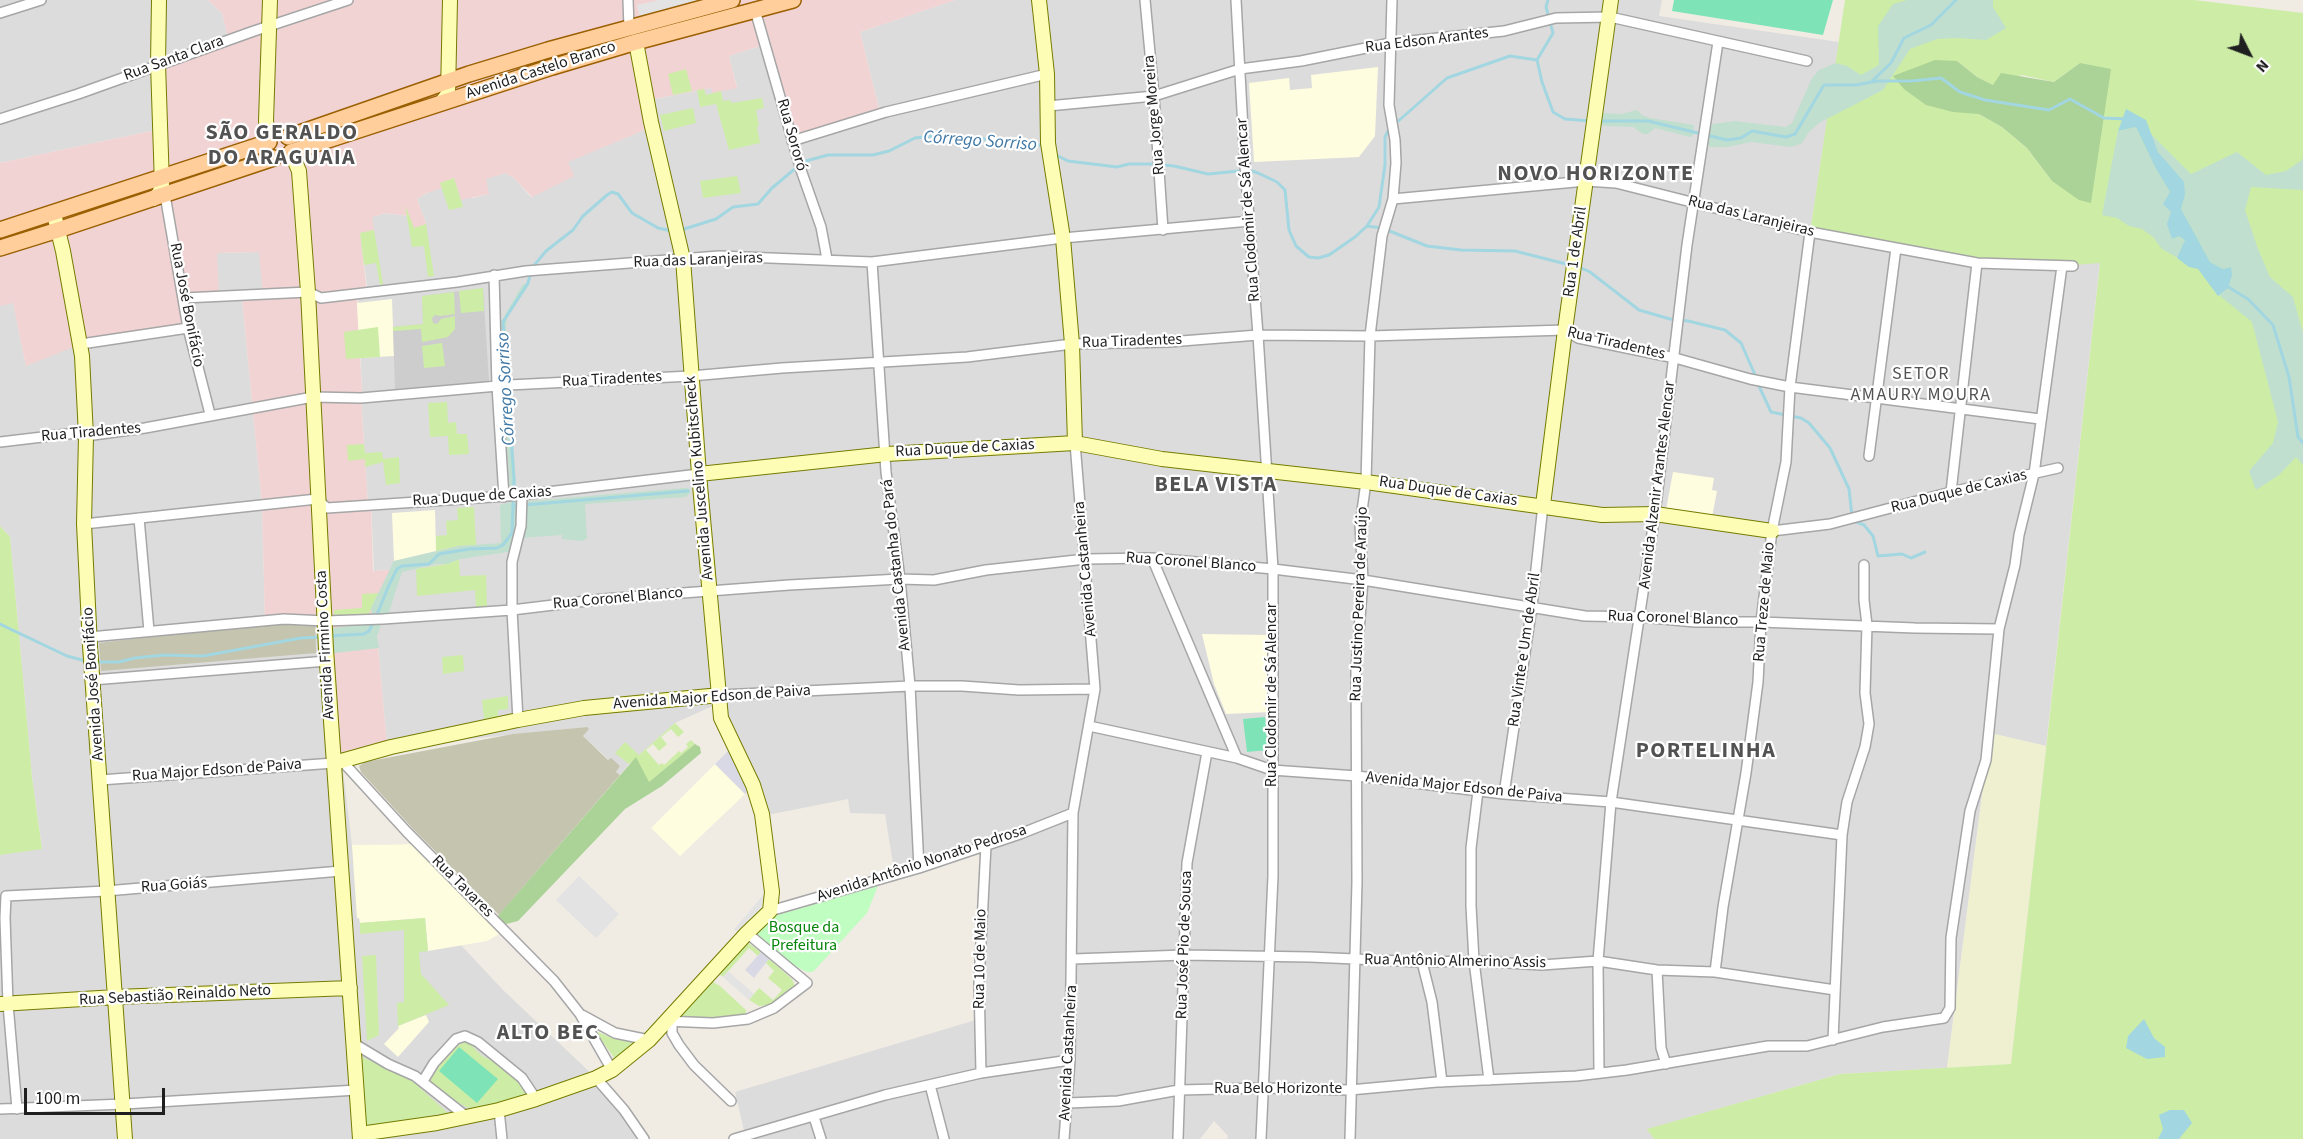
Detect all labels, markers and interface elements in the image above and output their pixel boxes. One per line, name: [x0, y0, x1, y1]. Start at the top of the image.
street label: Rua Edson Arantes: [1364, 24, 1490, 58]
north arrow: [2219, 24, 2279, 84]
street label: Rua Santa Clara: [121, 32, 227, 86]
street label: Avenida Castelo Branco: [464, 38, 618, 104]
street label: Rua Jorge Moreira: [1140, 54, 1170, 176]
text: N: [2251, 55, 2274, 77]
street label: Rua Sororó: [772, 97, 810, 173]
street label: Rua Clodomir de Sá Alencar: [1233, 117, 1265, 303]
district label: SÃO GERALDO DO ARAGUAIA: [206, 121, 358, 172]
water label: Córrego Sorriso: [923, 127, 1037, 157]
district label: NOVO HORIZONTE: [1497, 162, 1695, 188]
street label: Rua das Laranjeiras: [1686, 192, 1816, 242]
street label: Rua 1 de Abril: [1560, 205, 1592, 299]
street label: Rua José Bonifácio: [165, 241, 207, 369]
street label: Rua das Laranjeiras: [633, 249, 763, 273]
street label: Rua Tiradentes: [1565, 323, 1667, 365]
street label: Rua Tiradentes: [1082, 331, 1182, 353]
water label: Córrego Sorriso: [493, 332, 521, 446]
district label: SETOR AMAURY MOURA: [1851, 364, 1991, 406]
street label: Rua Tiradentes: [561, 368, 663, 392]
street label: Avenida Juscelino Kubitscheck: [682, 375, 718, 581]
street label: Avenida Alzenir Arantes Alencar: [1636, 380, 1680, 590]
street label: Rua Tiradentes: [40, 419, 142, 447]
street label: Rua Duque de Caxias: [895, 436, 1035, 462]
street label: Rua Duque de Caxias: [1889, 466, 2029, 518]
district label: BELA VISTA: [1154, 473, 1278, 499]
street label: Rua Duque de Caxias: [1378, 473, 1518, 511]
street label: Avenida Castanha do Pará: [878, 478, 916, 652]
street label: Rua Duque de Caxias: [412, 483, 552, 511]
street label: Avenida Castanheira: [1071, 500, 1101, 638]
street label: Rua Justino Pereira de Araújo: [1347, 506, 1373, 702]
street label: Rua Treze de Maio: [1750, 541, 1780, 663]
street label: Rua Coronel Blanco: [1125, 549, 1257, 577]
street label: Avenida Firmino Costa: [313, 570, 339, 720]
street label: Rua Vinte e Um de Abril: [1505, 572, 1545, 728]
street label: Rua Coronel Blanco: [552, 584, 684, 614]
street label: Rua Clodomir de Sá Alencar: [1262, 603, 1282, 787]
street label: Avenida José Bonifácio: [79, 607, 109, 761]
street label: Rua Coronel Blanco: [1607, 607, 1739, 631]
street label: Avenida Major Edson de Paiva: [613, 682, 811, 714]
district label: PORTELINHA: [1636, 739, 1776, 765]
street label: Rua Major Edson de Paiva: [131, 755, 303, 787]
street label: Avenida Major Edson de Paiva: [1365, 768, 1563, 808]
street label: Avenida Antônio Nonato Pedrosa: [815, 821, 1029, 907]
street label: Rua Tavares: [427, 852, 497, 922]
street label: Rua José Pio de Sousa: [1173, 870, 1197, 1020]
street label: Rua Goiás: [140, 874, 208, 898]
street label: Rua 10 de Maio: [971, 909, 991, 1009]
park label: Bosque da Prefeitura: [769, 918, 839, 956]
street label: Rua Antônio Almerino Assis: [1364, 951, 1546, 973]
street label: Rua Sebastião Reinaldo Neto: [78, 981, 272, 1011]
street label: Avenida Castanheira: [1056, 985, 1082, 1121]
district label: ALTO BEC: [497, 1021, 599, 1047]
scale bar: [27, 1076, 168, 1114]
street label: Rua Belo Horizonte: [1214, 1079, 1342, 1099]
text: 100 m: [35, 1086, 80, 1111]

